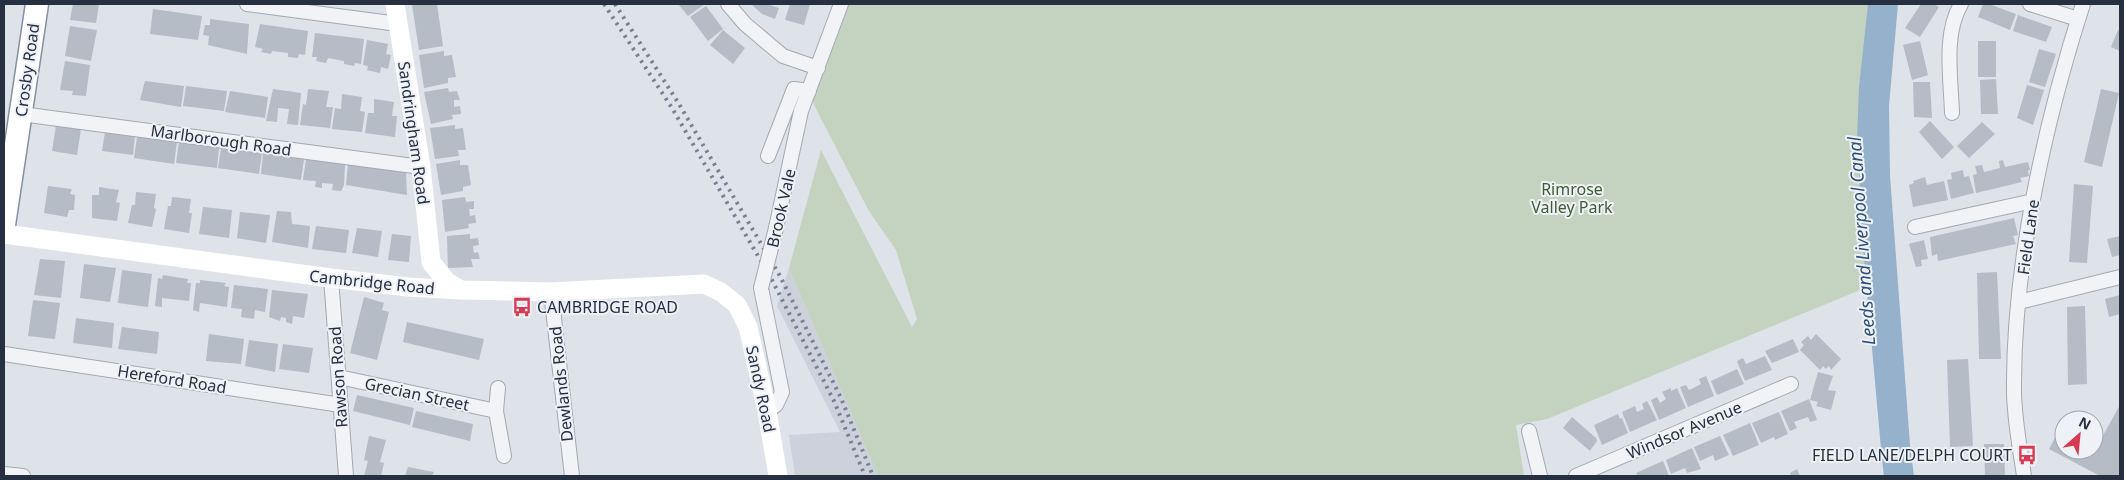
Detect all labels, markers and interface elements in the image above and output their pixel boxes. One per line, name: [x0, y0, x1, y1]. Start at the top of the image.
street label: Crosby Road: [10, 22, 44, 118]
street label: Sandringham Road: [393, 60, 435, 206]
street label: Marlborough Road: [149, 119, 293, 161]
water label: Leeds and Liverpool Canal: [1842, 136, 1880, 346]
street label: Brook Vale: [761, 166, 801, 250]
park label: Rimrose Valley Park: [1531, 178, 1613, 218]
street label: Field Lane: [2012, 198, 2044, 276]
street label: Cambridge Road: [308, 264, 436, 300]
bus stop icon: CAMBRIDGE ROAD: [511, 296, 533, 318]
place label: CAMBRIDGE ROAD: [537, 296, 678, 318]
street label: Dewlands Road: [544, 325, 578, 443]
street label: Rawson Road: [323, 326, 353, 428]
street label: Sandy Road: [741, 344, 781, 434]
street label: Hereford Road: [116, 360, 228, 398]
street label: Grecian Street: [363, 372, 472, 416]
street label: Windsor Avenue: [1623, 396, 1745, 464]
north arrow: [2054, 410, 2104, 460]
text: N: [2076, 412, 2095, 434]
place label: FIELD LANE/DELPH COURT: [1812, 444, 2012, 466]
bus stop icon: FIELD LANE/DELPH COURT: [2016, 444, 2038, 466]

